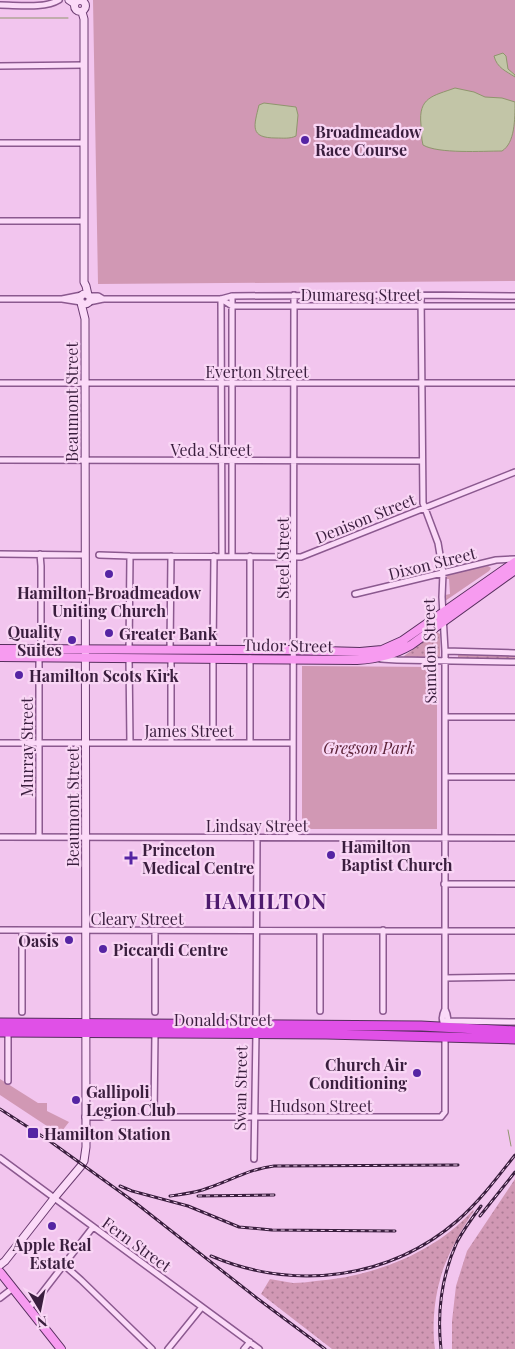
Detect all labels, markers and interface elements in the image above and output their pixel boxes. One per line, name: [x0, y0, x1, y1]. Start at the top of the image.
place label: Broadmeadow Race Course: [315, 121, 422, 160]
marker: Broadmeadow Race Course: [299, 134, 311, 146]
street label: Dumaresq Street: [300, 284, 422, 305]
street label: Beaumont Street: [61, 342, 82, 462]
street label: Everton Street: [205, 361, 309, 382]
street label: Veda Street: [169, 439, 252, 460]
street label: Denison Street: [312, 488, 419, 548]
street label: Steel Street: [272, 517, 293, 599]
street label: Dixon Street: [386, 542, 478, 584]
marker: Hamilton-Broadmeadow Uniting Church: [103, 568, 115, 580]
place label: Hamilton-Broadmeadow Uniting Church: [17, 582, 201, 621]
street label: Samdon Street: [418, 598, 440, 704]
place label: Quality Suites: [7, 621, 63, 660]
place label: Greater Bank: [119, 623, 218, 644]
marker: Greater Bank: [103, 627, 115, 639]
marker: Quality Suites: [66, 634, 78, 646]
street label: Tudor Street: [243, 634, 333, 656]
place label: Hamilton Scots Kirk: [29, 665, 179, 686]
marker: Hamilton Scots Kirk: [13, 669, 25, 681]
street label: Murray Street: [16, 697, 37, 797]
street label: James Street: [143, 720, 234, 741]
park label: Gregson Park: [323, 737, 415, 758]
street label: Beaumont Street: [62, 747, 83, 867]
street label: Lindsay Street: [206, 815, 309, 836]
place label: Hamilton Baptist Church: [341, 836, 453, 875]
place label: Princeton Medical Centre: [142, 839, 254, 878]
marker: Hamilton Baptist Church: [325, 849, 337, 861]
marker: Princeton Medical Centre: [124, 851, 138, 865]
district label: HAMILTON: [205, 886, 327, 914]
street label: Cleary Street: [90, 908, 184, 929]
place label: Oasis: [18, 930, 59, 951]
marker: Oasis: [63, 934, 75, 946]
place label: Piccardi Centre: [113, 939, 228, 960]
marker: Piccardi Centre: [97, 943, 109, 955]
street label: Donald Street: [174, 1009, 273, 1030]
street label: Swan Street: [229, 1045, 251, 1131]
place label: Church Air Conditioning: [309, 1054, 408, 1093]
marker: Church Air Conditioning: [411, 1067, 423, 1079]
place label: Gallipoli Legion Club: [86, 1081, 176, 1120]
marker: Gallipoli Legion Club: [70, 1094, 82, 1106]
street label: Hudson Street: [270, 1095, 373, 1116]
place label: Hamilton Station: [44, 1123, 171, 1144]
marker: Hamilton Station: [26, 1126, 40, 1140]
street label: Fern Street: [98, 1212, 176, 1276]
marker: Apple Real Estate: [46, 1220, 58, 1232]
place label: Apple Real Estate: [12, 1234, 91, 1273]
north arrow: [15, 1284, 65, 1334]
text: N: [36, 1312, 49, 1333]

